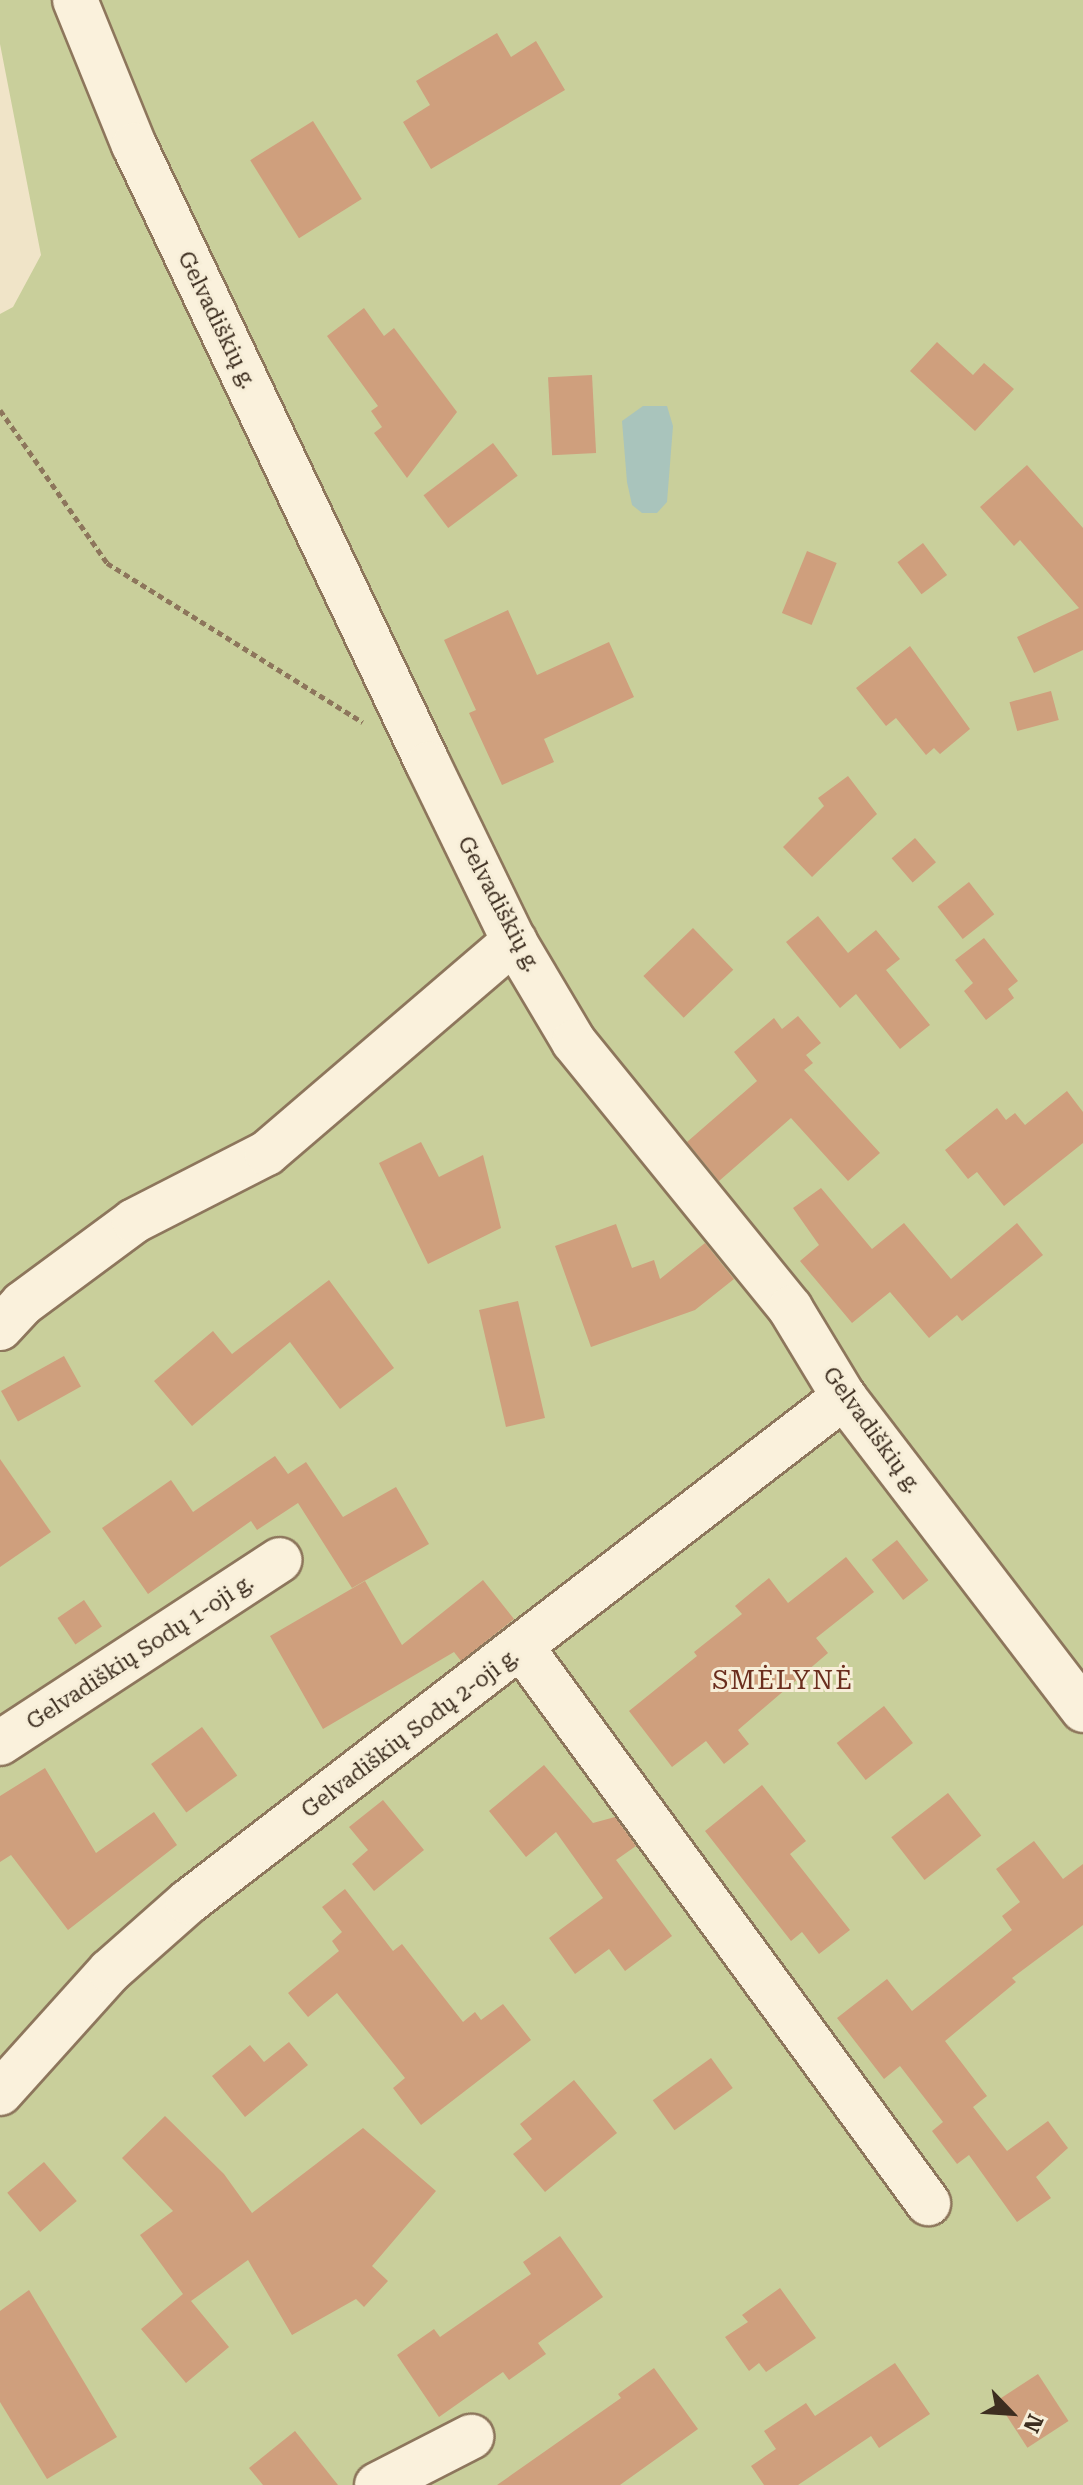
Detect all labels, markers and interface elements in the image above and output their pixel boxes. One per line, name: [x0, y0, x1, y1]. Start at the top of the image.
street label: Gelvadiškių g.: [172, 247, 262, 393]
street label: Gelvadiškių g.: [452, 832, 546, 976]
street label: Gelvadiškių g.: [817, 1362, 927, 1498]
street label: Gelvadiškių Sodų 1-oji g.: [22, 1569, 258, 1735]
street label: Gelvadiškių Sodų 2-oji g.: [296, 1643, 524, 1823]
district label: SMĖLYNĖ: [712, 1665, 854, 1697]
north arrow: [971, 2373, 1051, 2453]
text: N: [1018, 2410, 1048, 2436]

